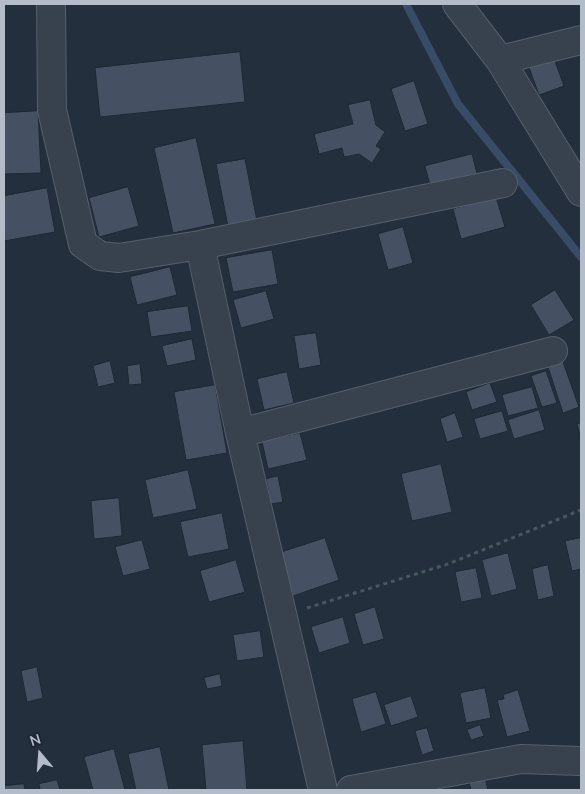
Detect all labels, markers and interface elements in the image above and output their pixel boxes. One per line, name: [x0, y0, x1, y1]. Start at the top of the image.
north arrow: [15, 729, 65, 779]
text: N: [28, 730, 43, 750]

